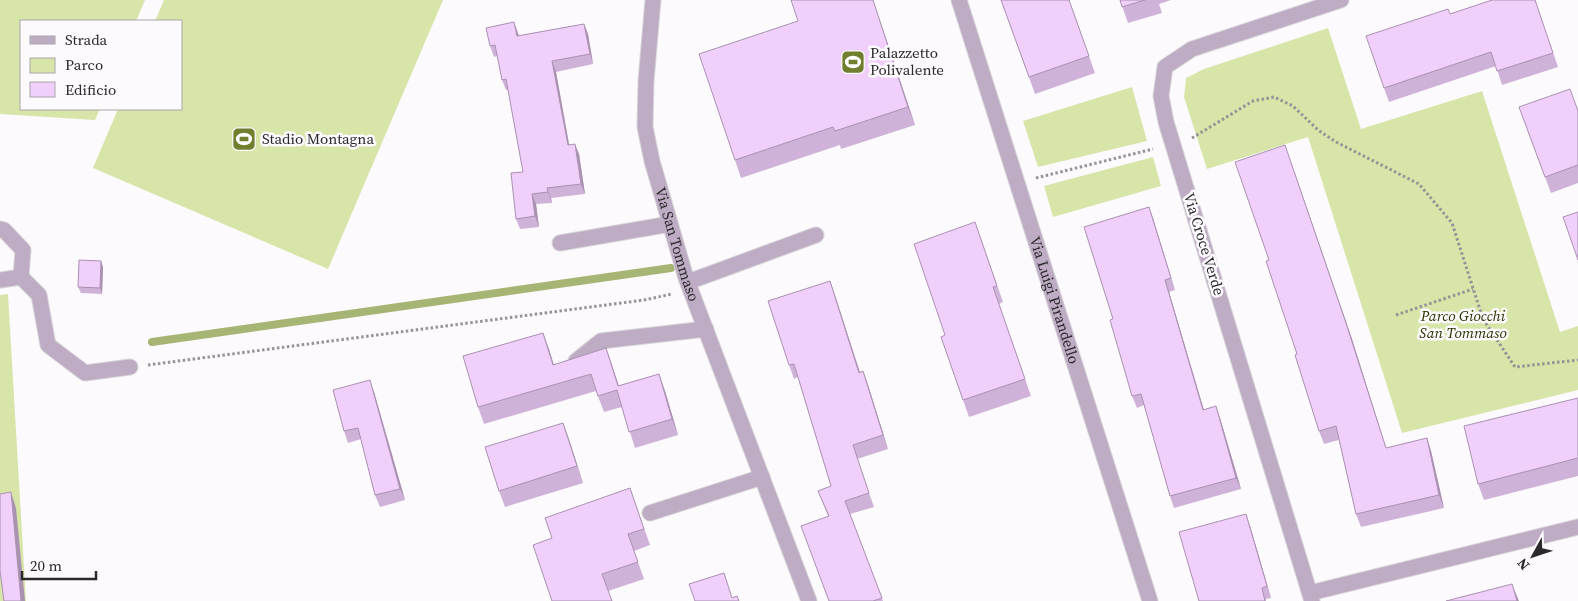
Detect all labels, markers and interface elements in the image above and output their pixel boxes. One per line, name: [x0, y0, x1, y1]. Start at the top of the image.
legend: [20, 20, 182, 110]
text: Strada: [65, 29, 108, 50]
place label: Palazzetto Polivalente: [870, 42, 944, 80]
sports icon: Palazzetto Polivalente: [840, 49, 866, 75]
text: Parco: [65, 54, 103, 75]
text: Edificio: [65, 79, 116, 100]
sports icon: Stadio Montagna: [231, 126, 257, 152]
place label: Stadio Montagna: [262, 128, 374, 149]
street label: Via San Tommaso: [650, 185, 705, 304]
street label: Via Croce Verde: [1179, 190, 1230, 298]
street label: Via Luigi Pirandello: [1025, 234, 1085, 366]
park label: Parco Giocchi San Tommaso: [1419, 305, 1507, 343]
north arrow: [1508, 531, 1558, 581]
scale bar: [22, 548, 96, 580]
text: N: [1512, 554, 1534, 575]
text: 20 m: [30, 555, 62, 576]

